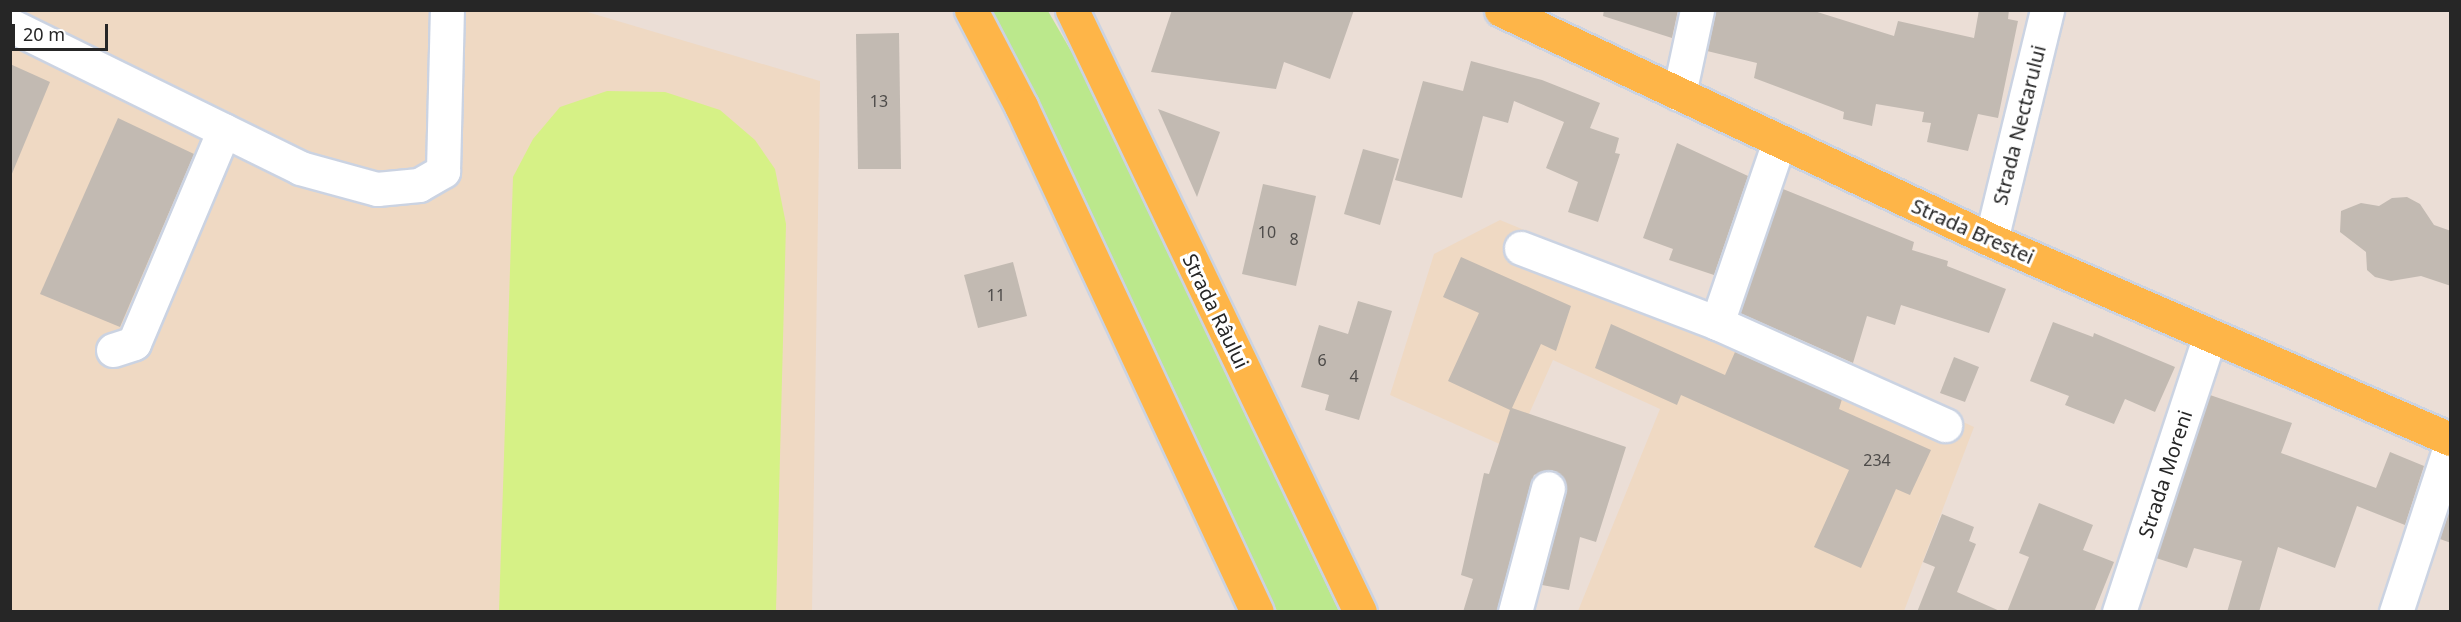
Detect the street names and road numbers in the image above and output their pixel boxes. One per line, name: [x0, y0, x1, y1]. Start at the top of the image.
street label: Strada Nectarului: [1988, 43, 2050, 207]
street label: Strada Brestei: [1908, 193, 2038, 269]
street label: Strada Râului: [1178, 250, 1254, 372]
street label: Strada Moreni: [2133, 407, 2197, 541]

